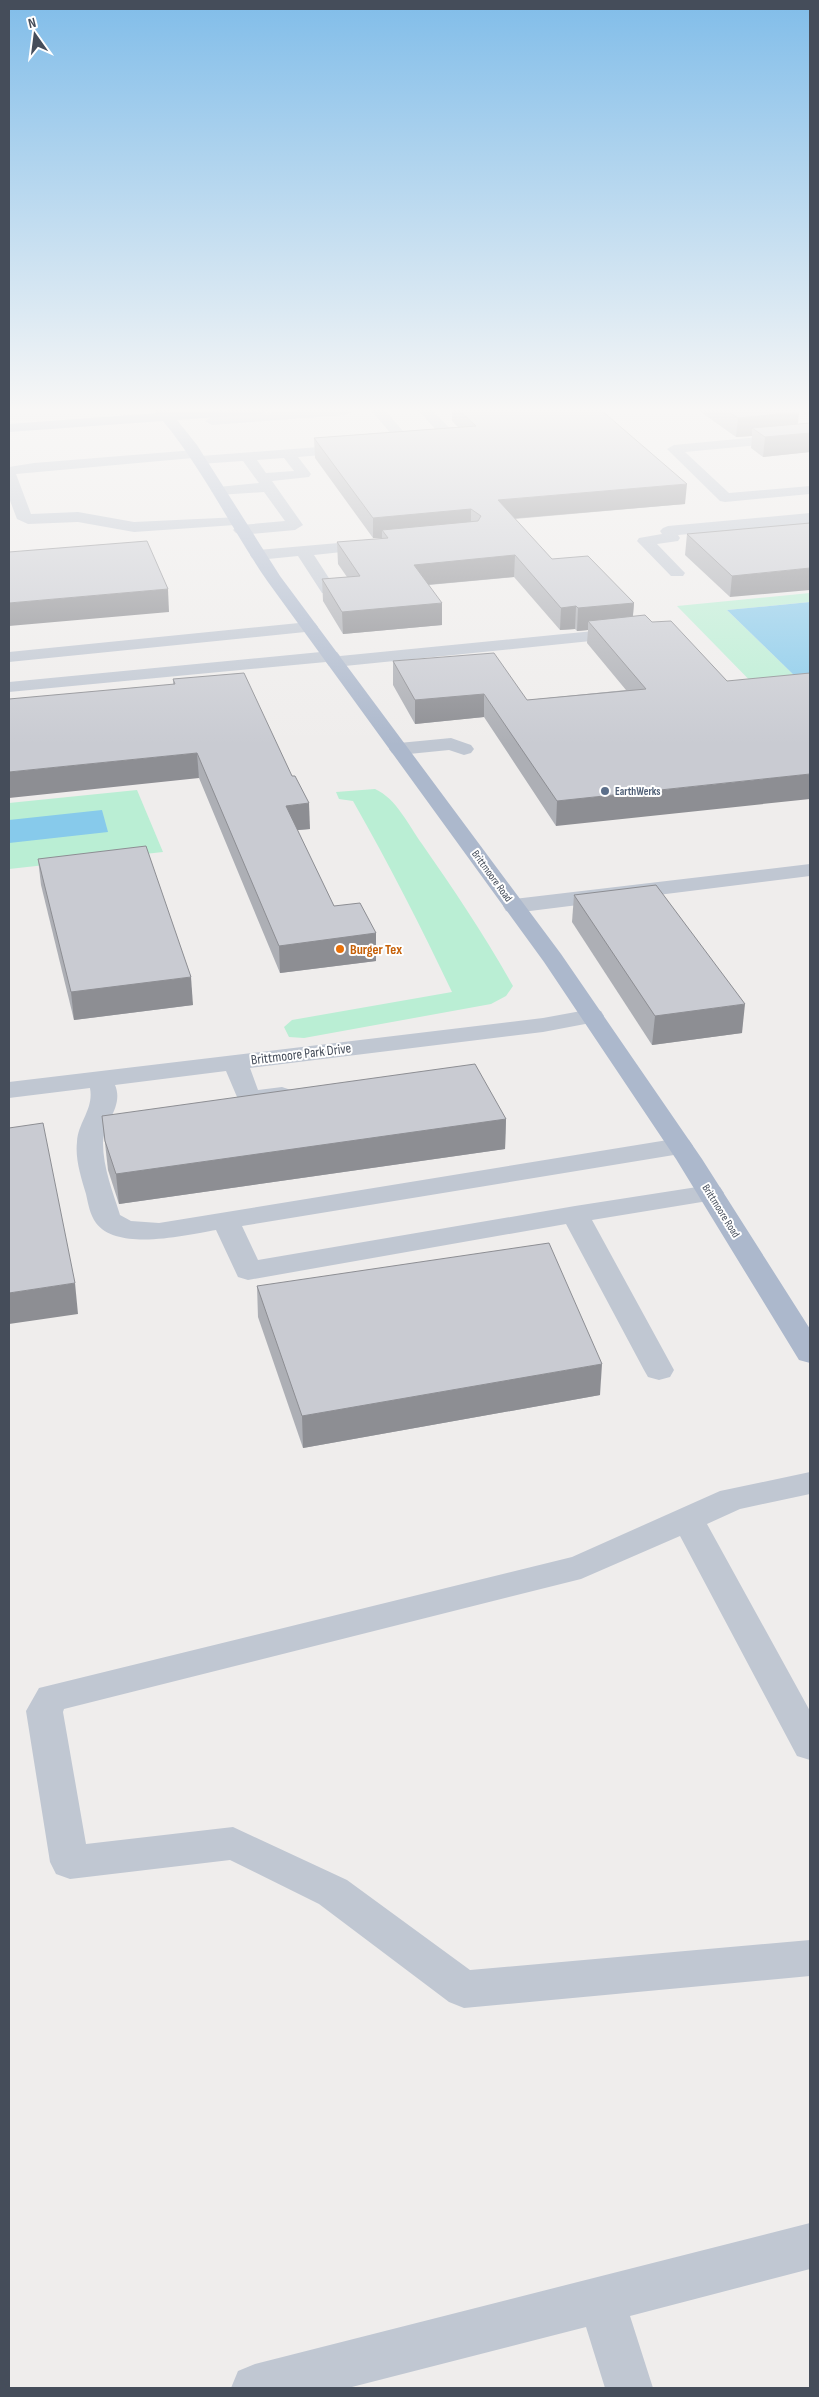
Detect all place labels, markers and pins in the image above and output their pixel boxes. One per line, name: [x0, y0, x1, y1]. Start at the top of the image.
marker: EarthWerks: [599, 785, 611, 797]
place label: EarthWerks: [615, 785, 661, 798]
place label: Burger Tex: [350, 941, 402, 958]
marker: Burger Tex: [334, 943, 346, 955]

